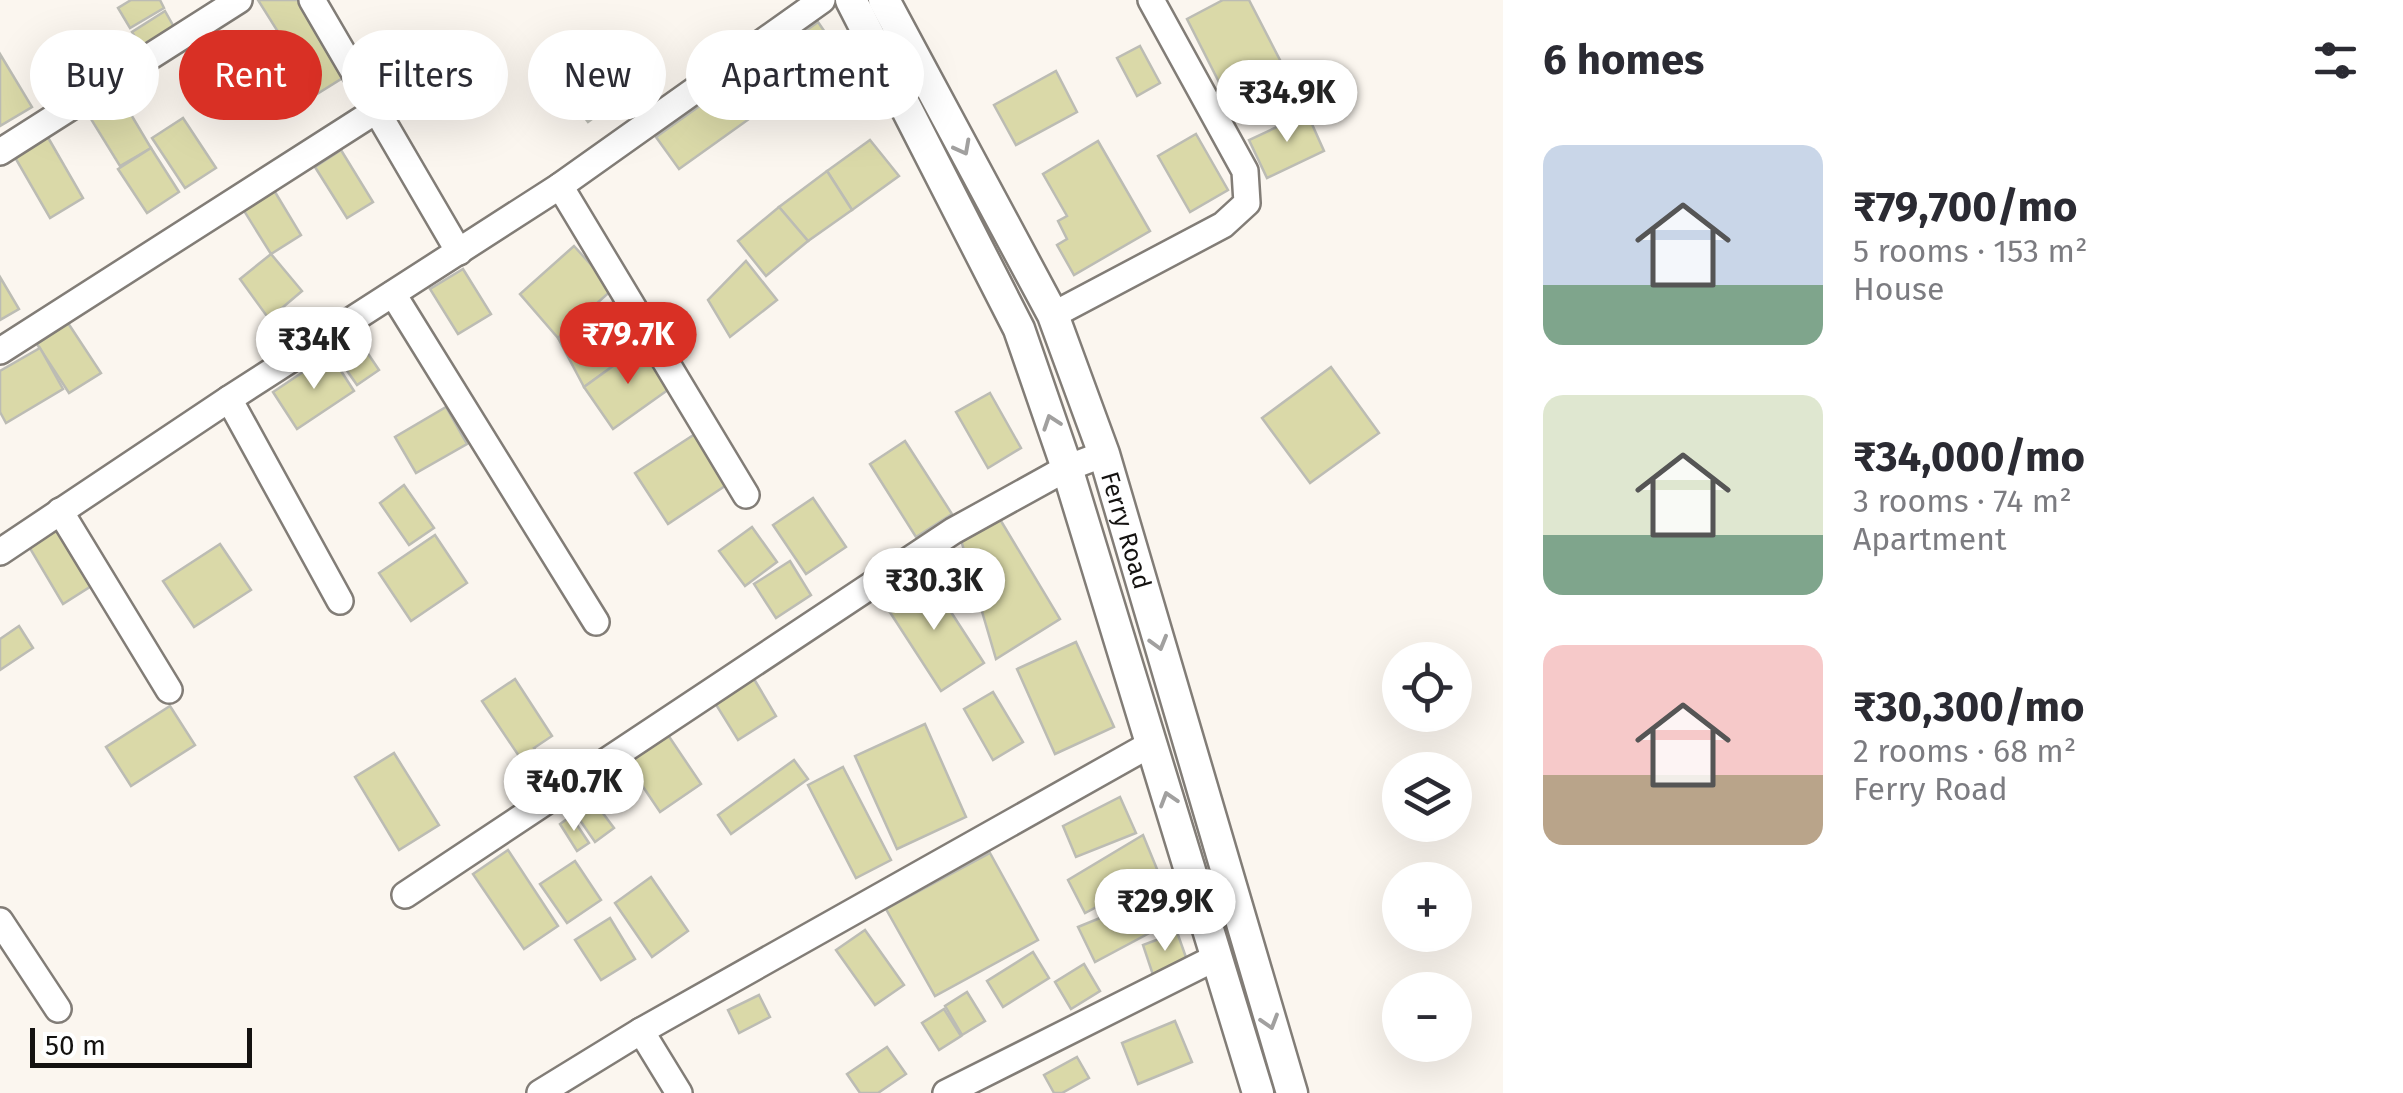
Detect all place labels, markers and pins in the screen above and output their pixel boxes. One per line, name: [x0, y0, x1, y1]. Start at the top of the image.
pin: ₹34.9K: [1206, 60, 1368, 145]
pin: ₹79.7K: [547, 302, 709, 387]
pin: ₹34K: [255, 307, 373, 392]
pin: ₹30.3K: [853, 548, 1015, 633]
pin: ₹40.7K: [493, 749, 655, 834]
pin: ₹29.9K: [1084, 869, 1246, 954]

